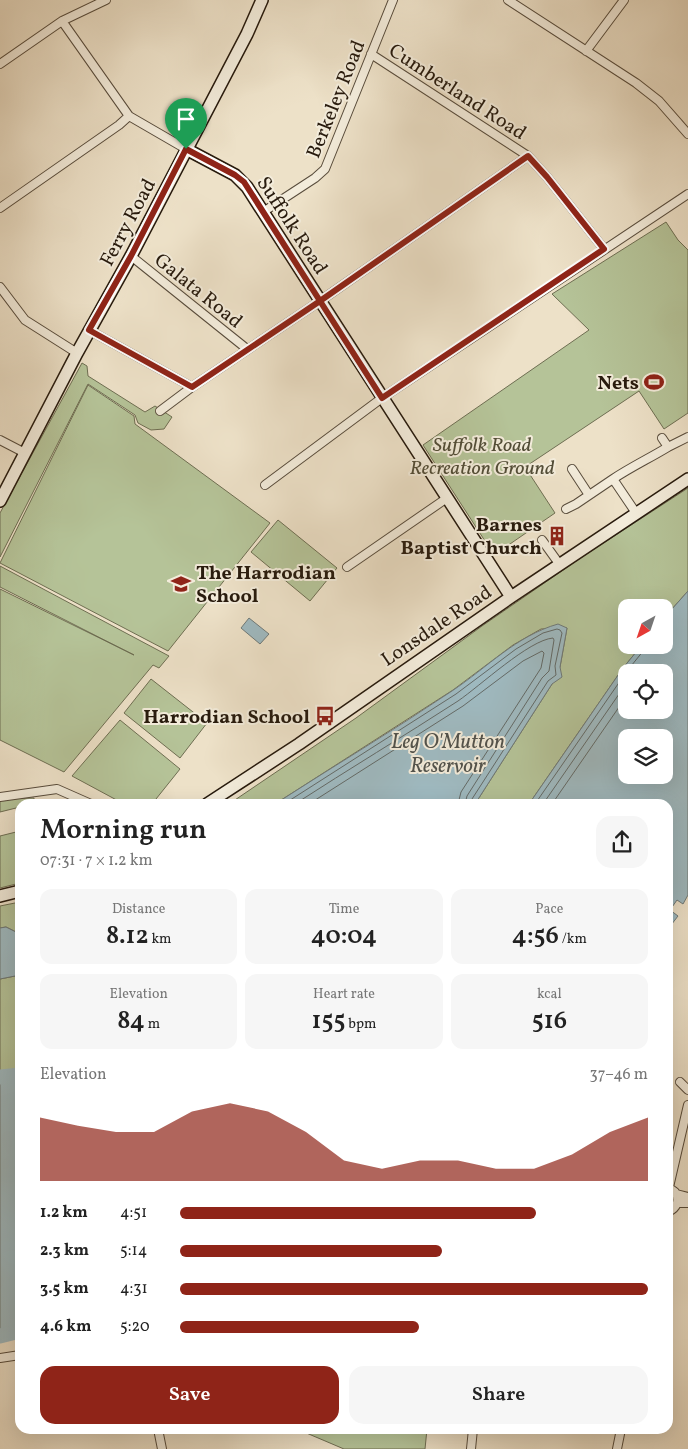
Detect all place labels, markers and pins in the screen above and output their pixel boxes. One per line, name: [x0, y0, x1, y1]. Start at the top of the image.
pin: [165, 98, 207, 149]
place label: Nets: [598, 370, 639, 398]
sports icon: Nets: [643, 371, 665, 393]
place label: Barnes Baptist Church: [401, 512, 542, 563]
building icon: Barnes Baptist Church: [546, 525, 568, 547]
place label: The Harrodian School: [196, 560, 336, 611]
school or university icon: The Harrodian School: [170, 573, 192, 595]
place label: Harrodian School: [143, 704, 310, 732]
bus stop icon: Harrodian School: [314, 705, 336, 727]

